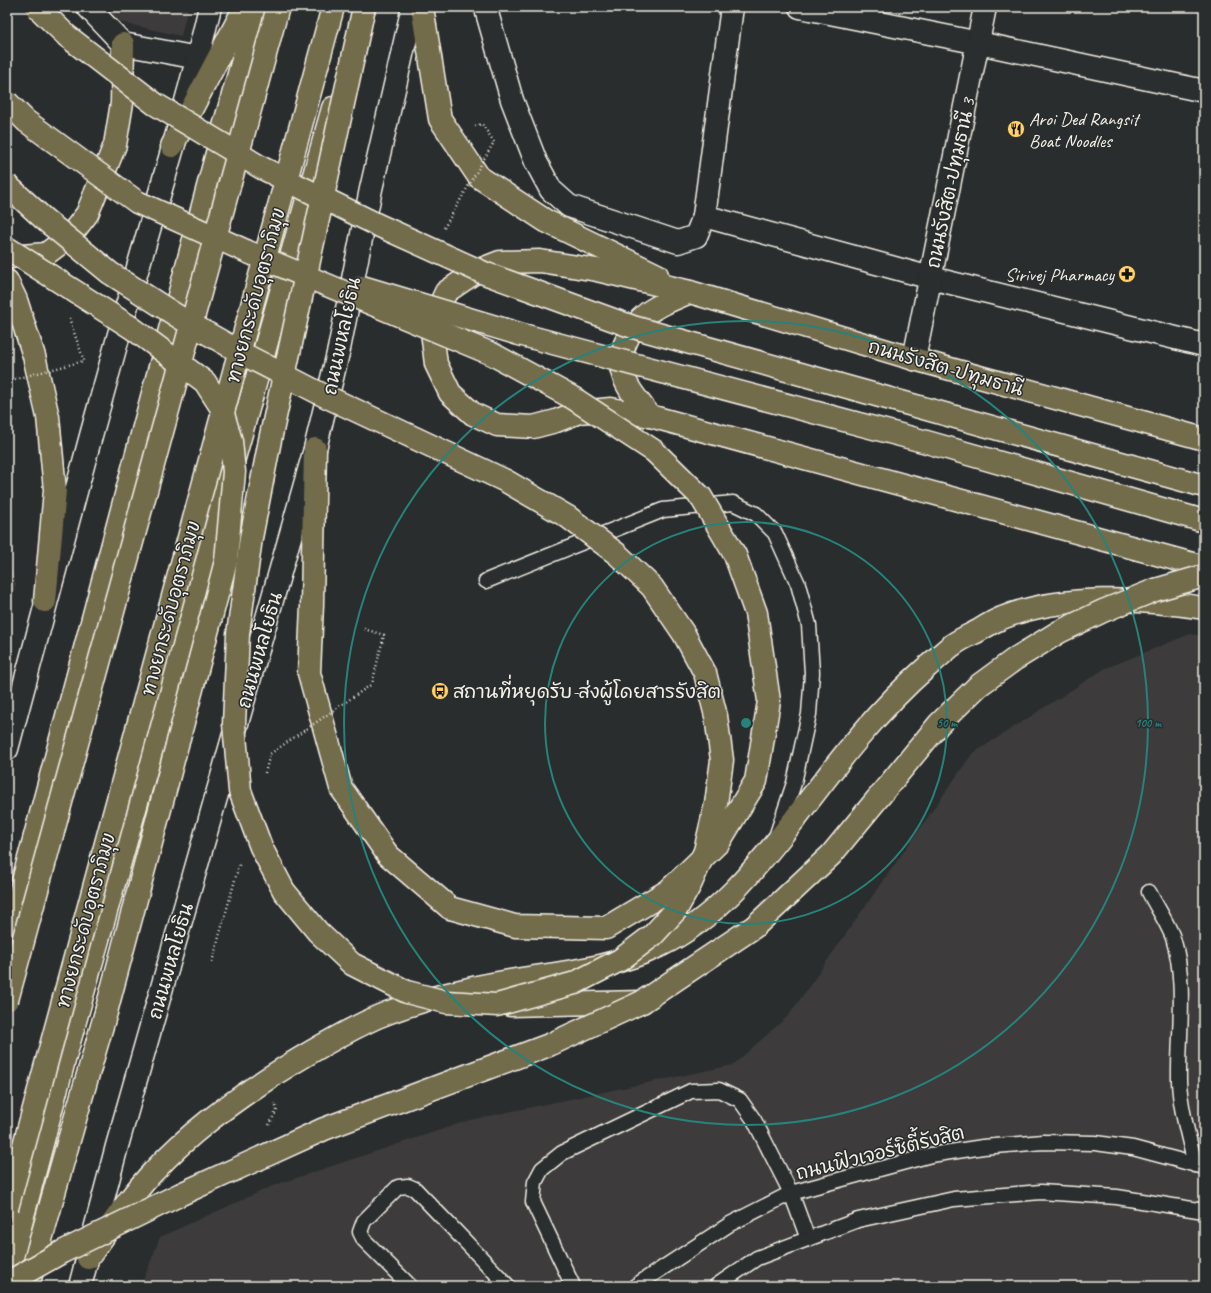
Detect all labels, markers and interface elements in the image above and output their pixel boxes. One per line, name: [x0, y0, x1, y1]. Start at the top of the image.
street label: ถนนรังสิต-ปทุมธานี 3: [921, 94, 983, 271]
place label: Aroi Ded Rangsit Boat Noodles: [1029, 107, 1141, 153]
restaurant icon: Aroi Ded Rangsit Boat Noodles: [1006, 119, 1026, 139]
street label: ทางยกระดับอุตราภิมุข: [221, 205, 293, 386]
place label: Sirivej Pharmacy: [1005, 263, 1116, 287]
pharmacy icon: Sirivej Pharmacy: [1117, 264, 1137, 284]
street label: ถนนพหลโยธิน: [317, 275, 366, 397]
street label: ถนนรังสิต-ปทุมธานี: [865, 334, 1026, 404]
street label: ทางยกระดับอุตราภิมุข: [136, 518, 208, 699]
street label: ถนนพหลโยธิน: [231, 589, 288, 711]
place label: สถานที่หยุดรับ-ส่งผู้โดยสารรังสิต: [453, 674, 721, 706]
bus stop icon: สถานที่หยุดรับ-ส่งผู้โดยสารรังสิต: [430, 681, 450, 701]
text: 50 m: [937, 715, 958, 731]
text: 100 m: [1135, 715, 1162, 731]
centre of rings: [739, 716, 753, 730]
street label: ทางยกระดับอุตราภิมุข: [51, 830, 123, 1011]
street label: ถนนพหลโยธิน: [142, 900, 199, 1022]
street label: ถนนฟิวเจอร์ซิตี้รังสิต: [792, 1116, 967, 1186]

